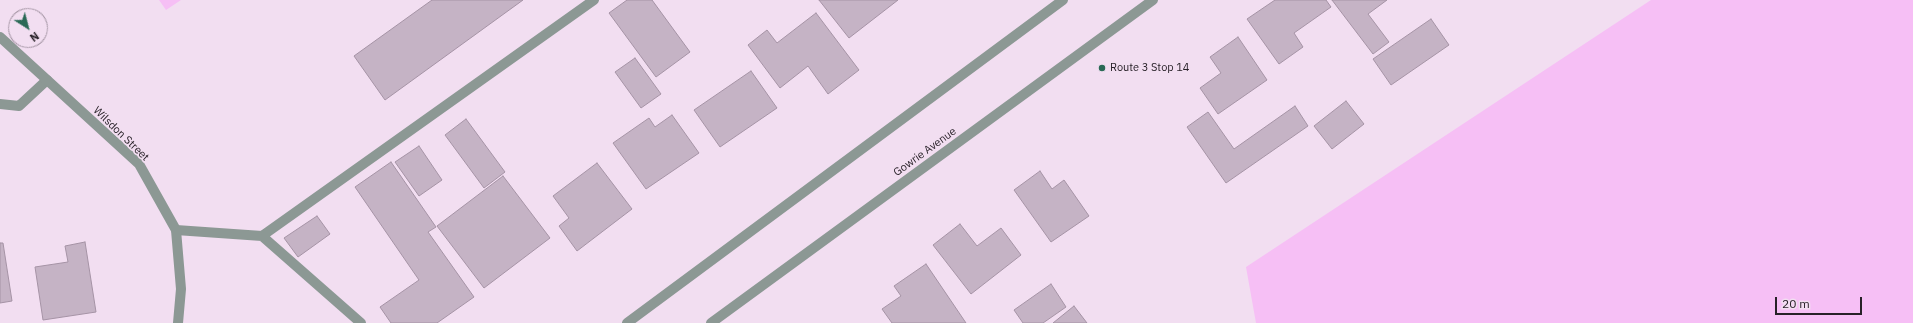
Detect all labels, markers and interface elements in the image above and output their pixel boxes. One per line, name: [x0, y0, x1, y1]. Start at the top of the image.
north arrow: [8, 8, 48, 48]
text: N: [27, 29, 42, 45]
place label: Route 3 Stop 14: [1110, 61, 1189, 75]
marker: Route 3 Stop 14: [1097, 63, 1107, 73]
street label: Wilsdon Street: [90, 104, 152, 164]
street label: Gowrie Avenue: [891, 125, 959, 179]
scale bar: [1777, 289, 1864, 315]
text: 20 m: [1782, 296, 1810, 311]

